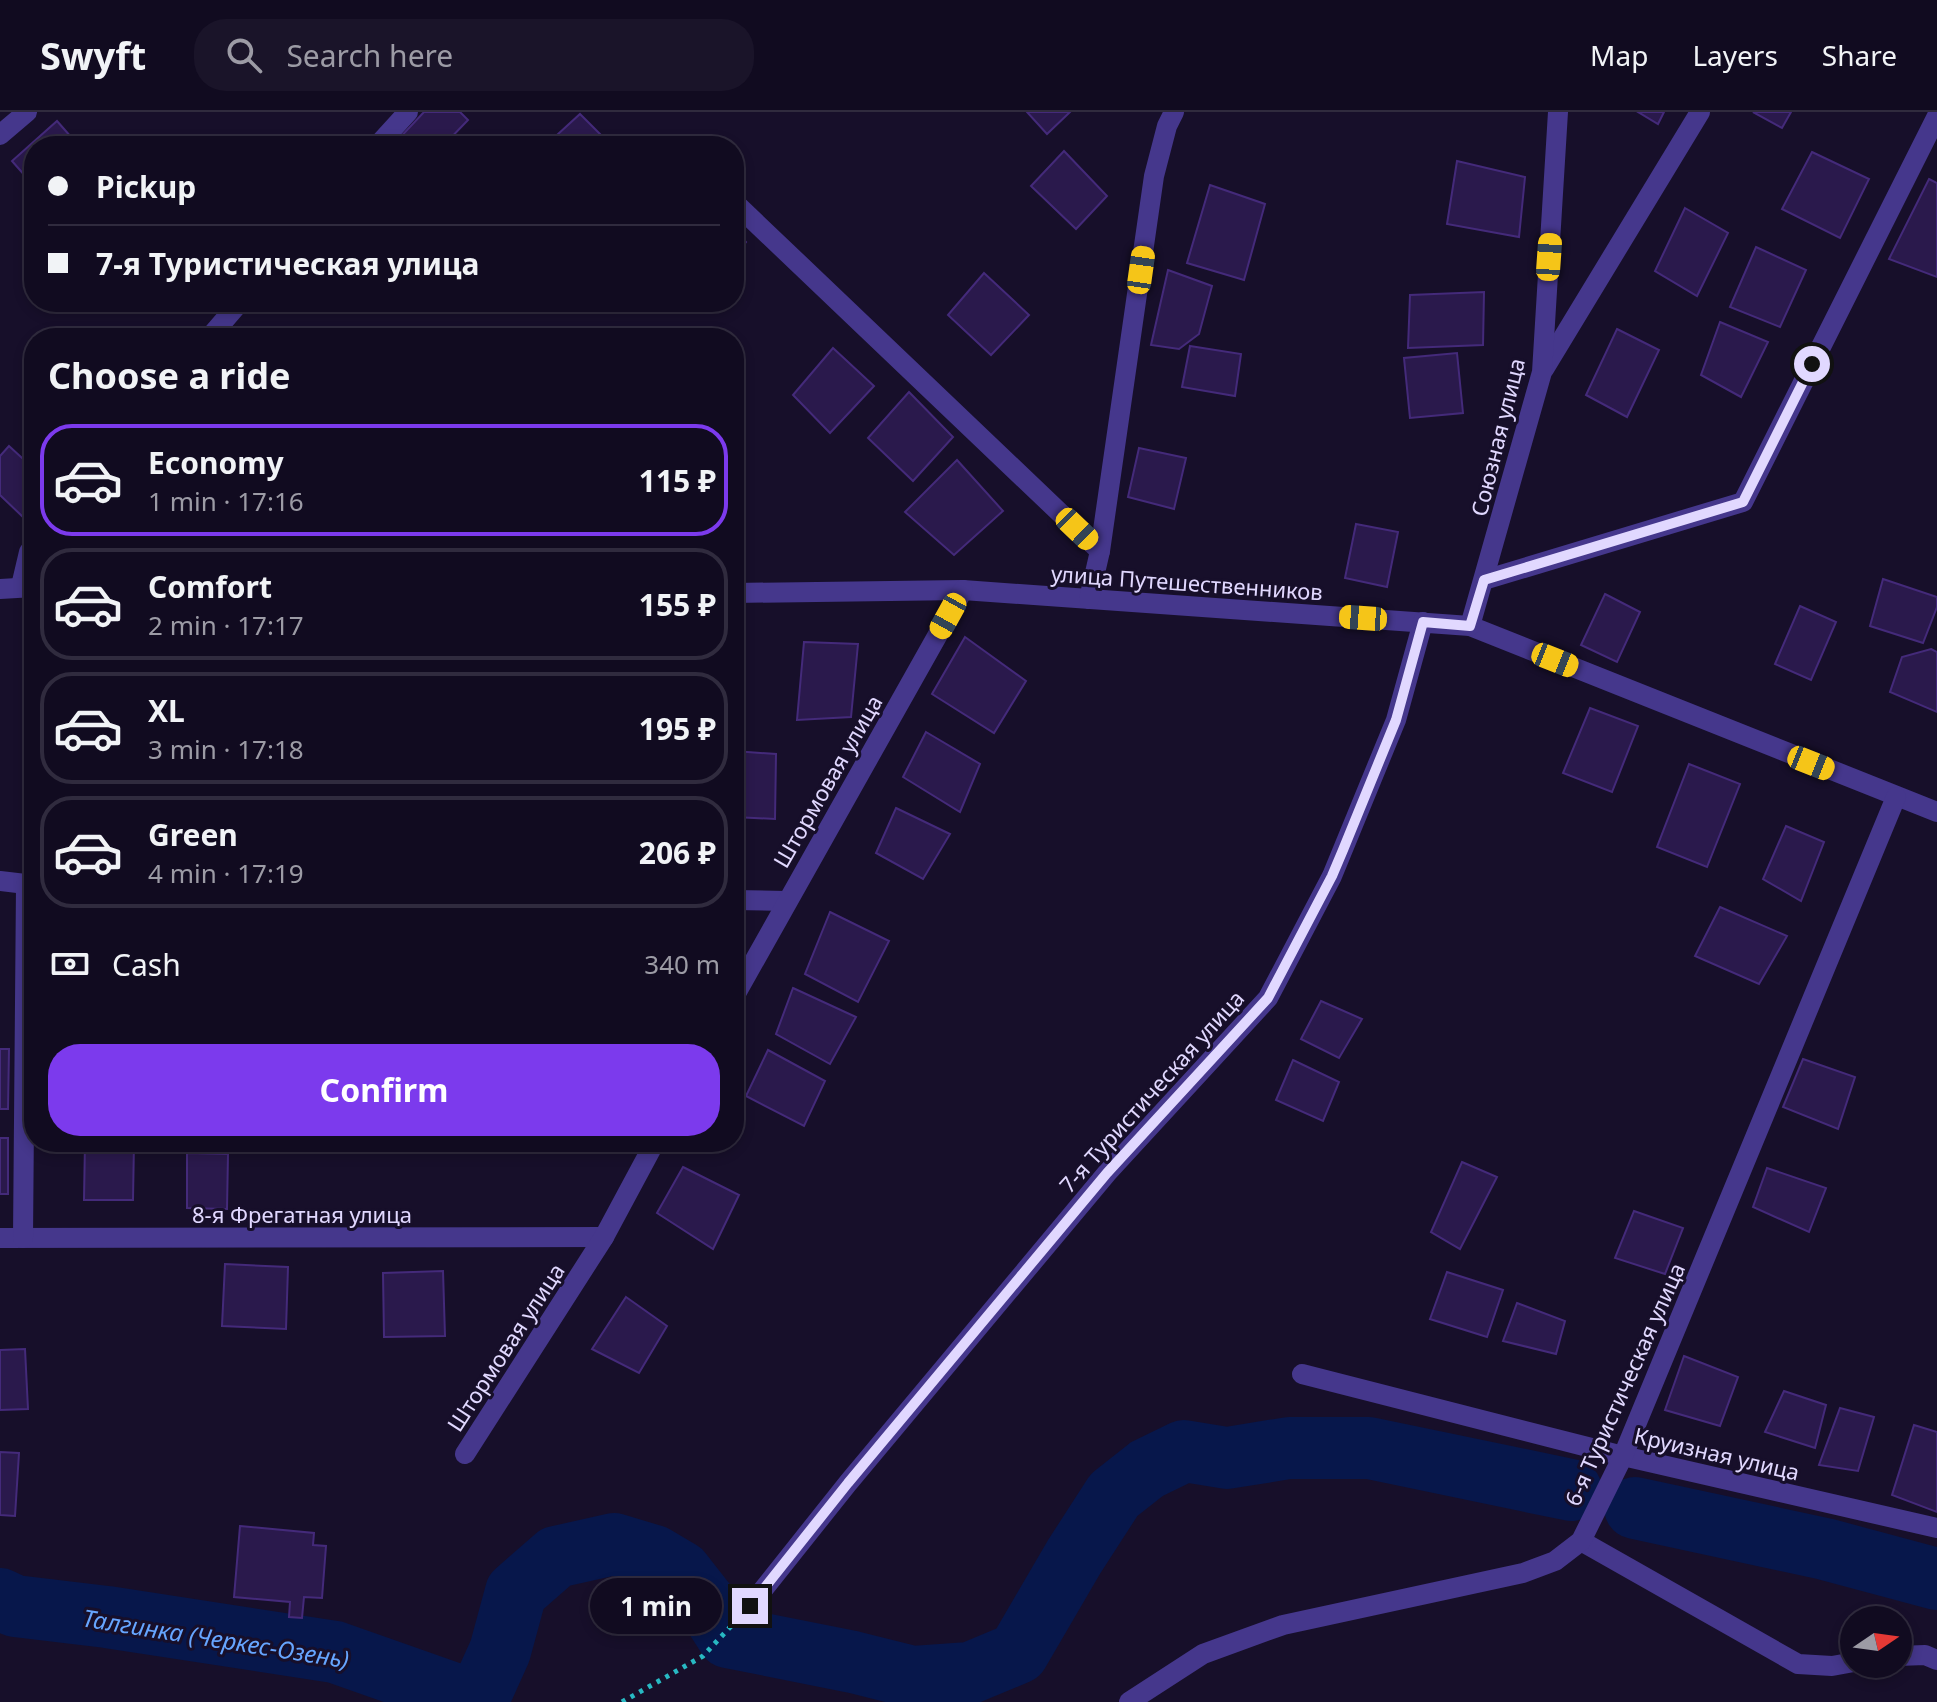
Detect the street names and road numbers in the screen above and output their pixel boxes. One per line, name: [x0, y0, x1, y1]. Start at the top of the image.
street label: Союзная улица: [1463, 355, 1531, 519]
street label: улица Путешественников: [1050, 558, 1324, 606]
street label: Штормовая улица: [765, 689, 889, 873]
street label: 7-я Туристическая улица: [1052, 983, 1250, 1199]
street label: 8-я Фрегатная улица: [192, 1199, 412, 1229]
street label: Штормовая улица: [439, 1257, 571, 1437]
street label: 6-я Туристическая улица: [1557, 1258, 1691, 1510]
street label: Круизная улица: [1631, 1419, 1803, 1487]

